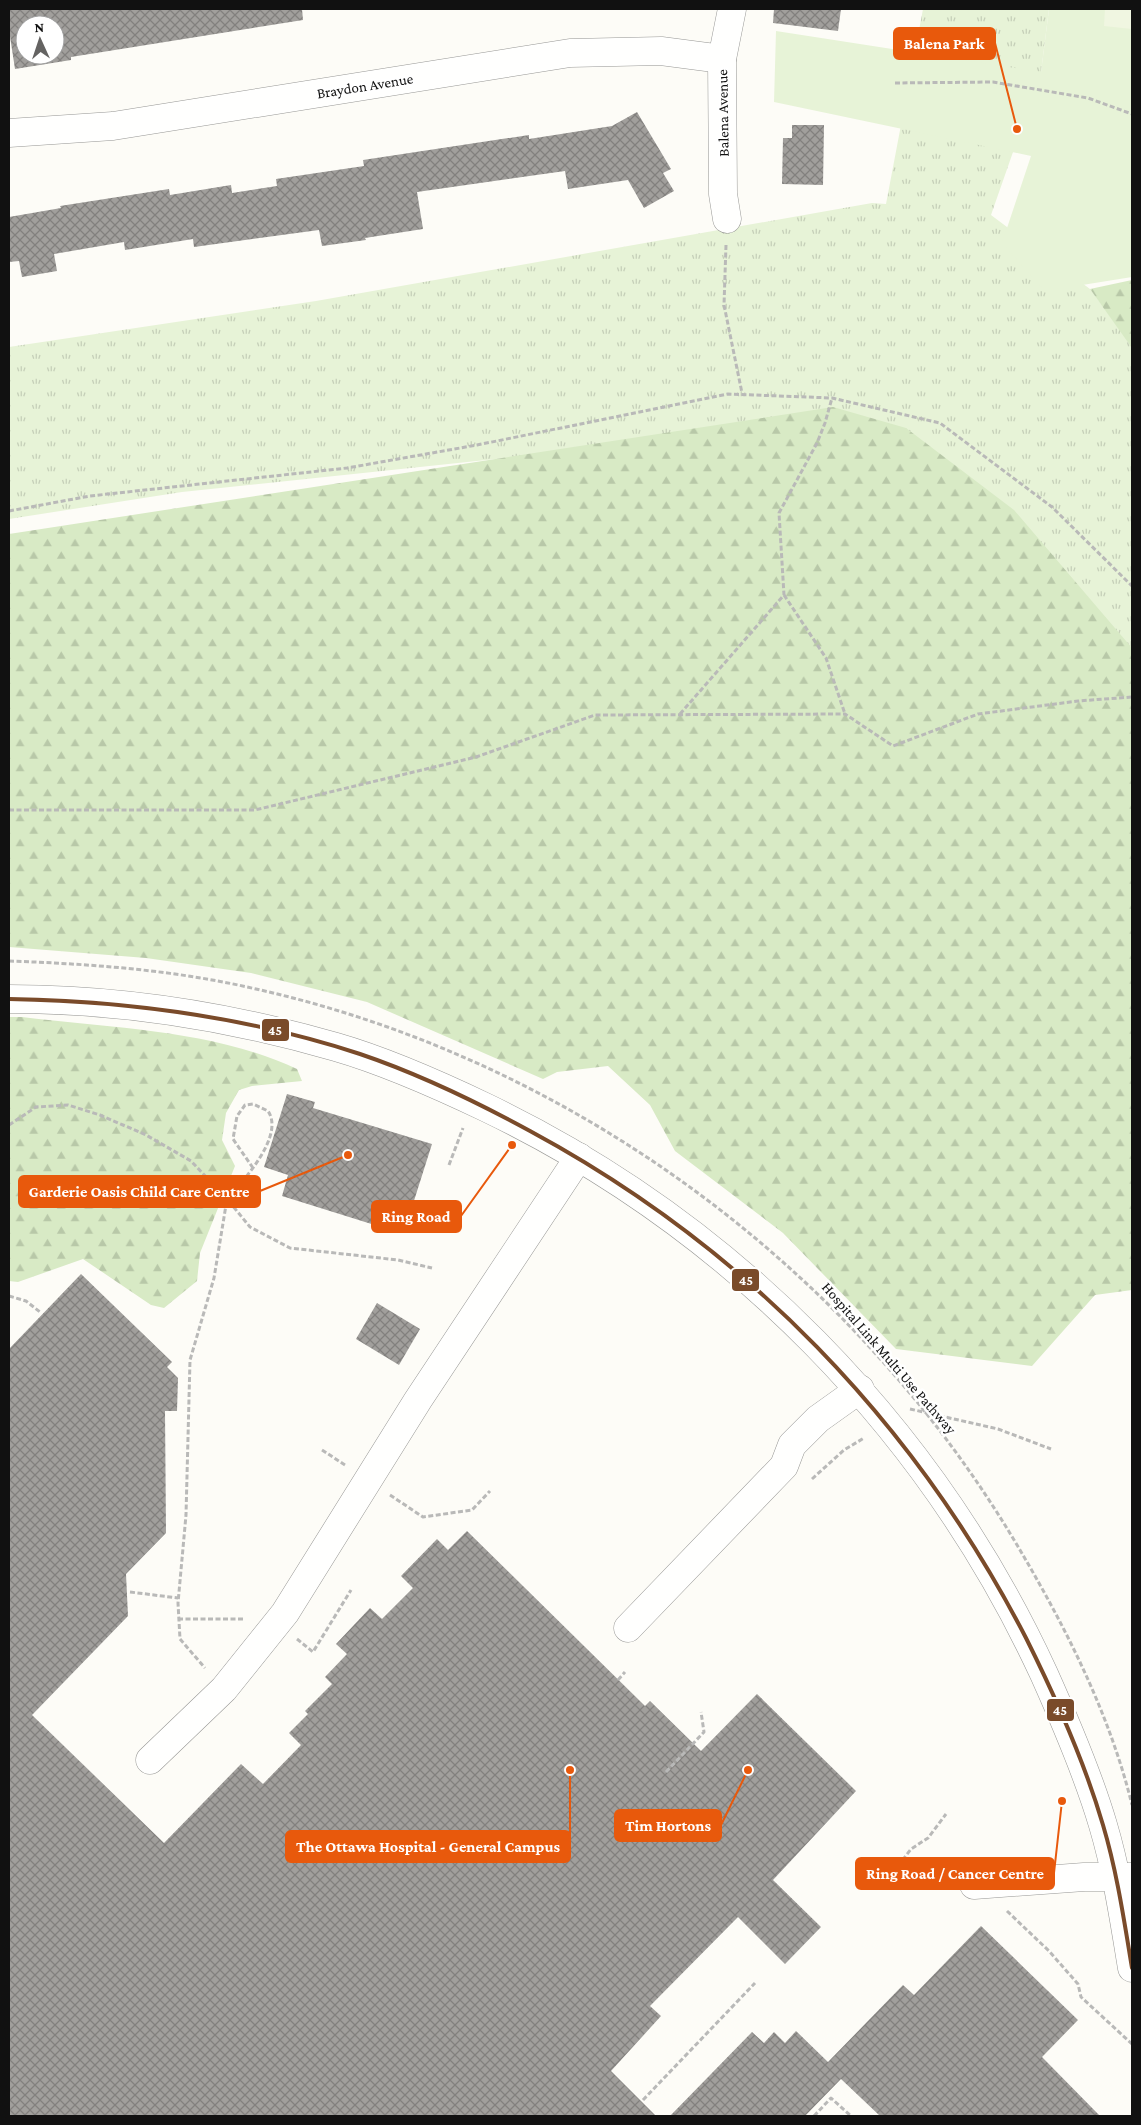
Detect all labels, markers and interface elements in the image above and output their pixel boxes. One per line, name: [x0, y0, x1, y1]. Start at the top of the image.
north arrow: [15, 15, 65, 65]
text: N: [34, 19, 45, 35]
callout: Balena Park: [894, 28, 995, 59]
text: Balena Park: [904, 35, 985, 52]
street label: Balena Avenue: [714, 69, 732, 157]
street label: Braydon Avenue: [316, 70, 415, 102]
line badge: 45: [261, 1018, 290, 1042]
text: 45: [268, 1022, 282, 1038]
callout: Garderie Oasis Child Care Centre: [19, 1176, 260, 1207]
text: Garderie Oasis Child Care Centre: [29, 1183, 250, 1200]
callout: Ring Road: [372, 1201, 461, 1232]
text: Ring Road: [381, 1208, 451, 1225]
line badge: 45: [731, 1268, 760, 1292]
text: 45: [739, 1272, 753, 1288]
street label: Hospital Link Multi Use Pathway: [818, 1279, 959, 1438]
line badge: 45: [1046, 1698, 1075, 1722]
text: 45: [1053, 1702, 1067, 1718]
callout: Tim Hortons: [615, 1810, 721, 1841]
text: Tim Hortons: [625, 1817, 712, 1834]
callout: The Ottawa Hospital - General Campus: [286, 1831, 570, 1862]
text: The Ottawa Hospital - General Campus: [296, 1838, 560, 1855]
callout: Ring Road / Cancer Centre: [856, 1858, 1054, 1889]
text: Ring Road / Cancer Centre: [866, 1865, 1044, 1882]

